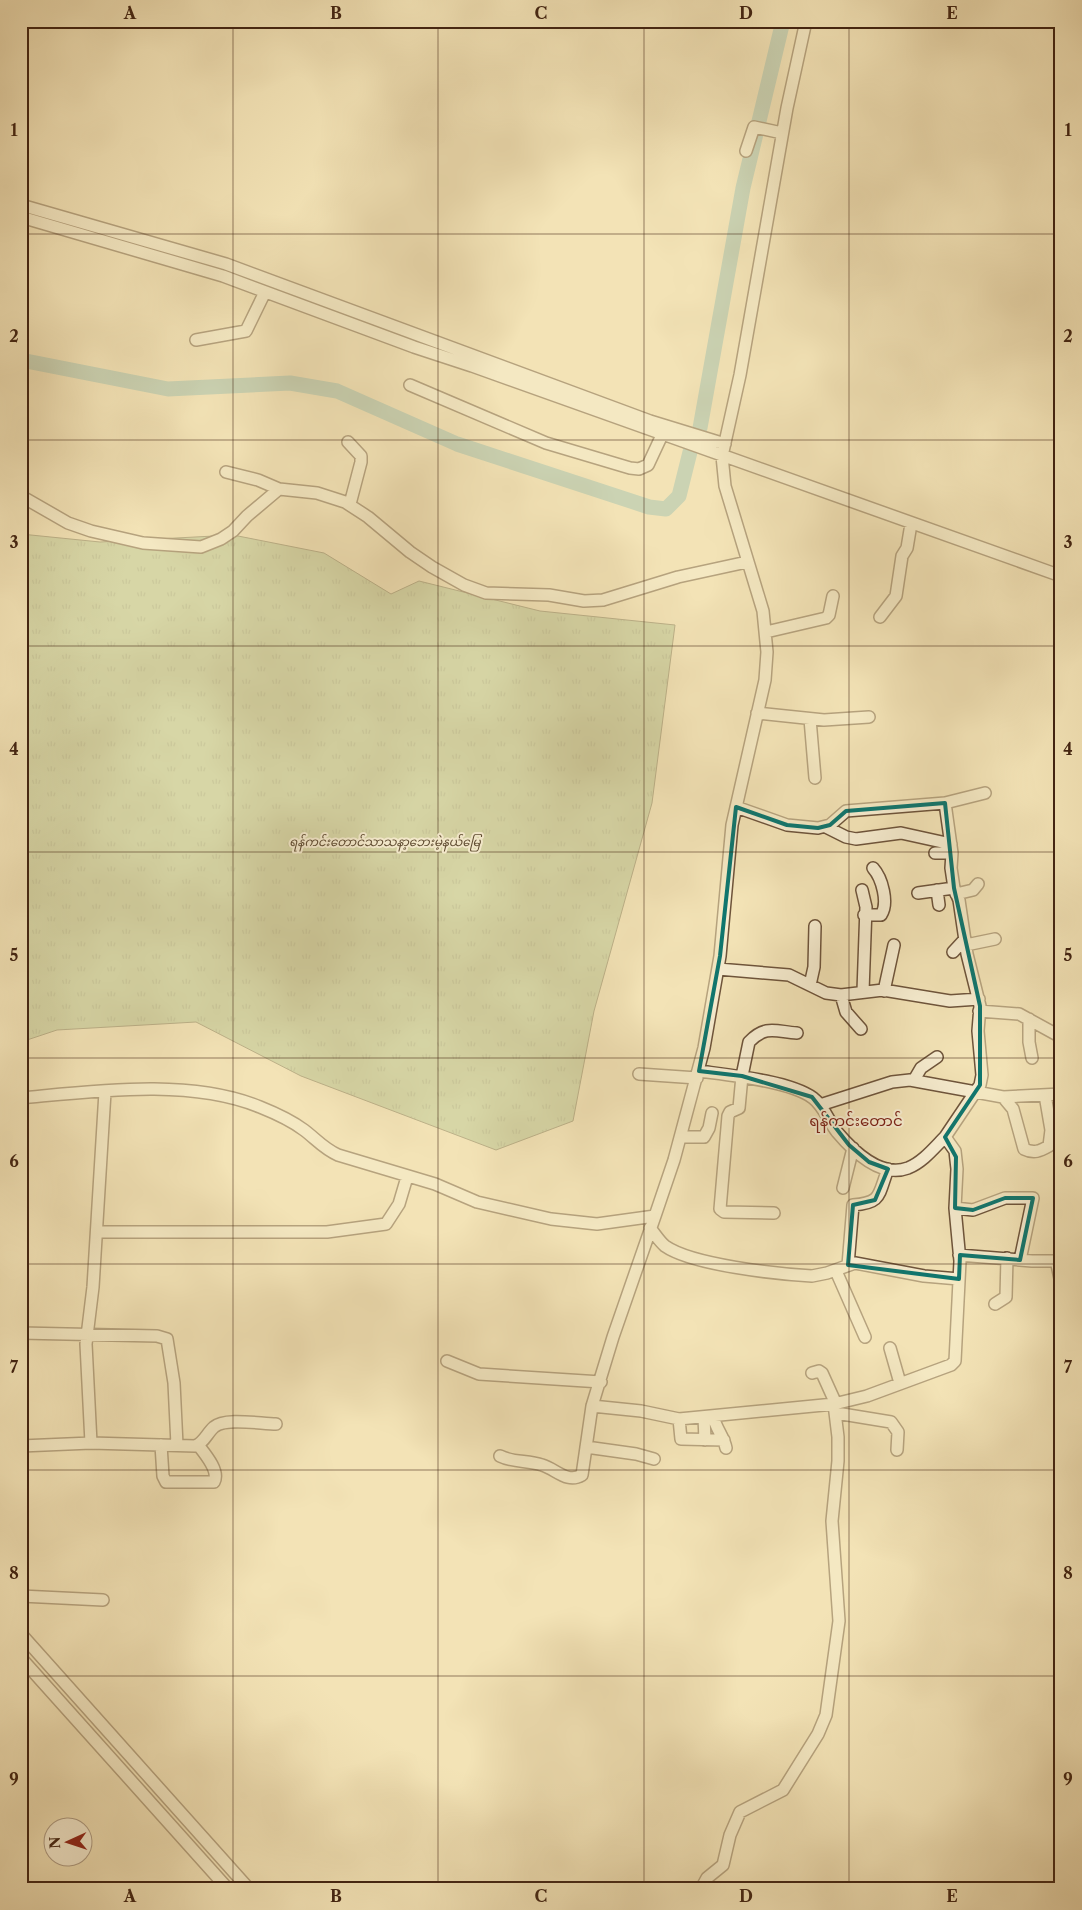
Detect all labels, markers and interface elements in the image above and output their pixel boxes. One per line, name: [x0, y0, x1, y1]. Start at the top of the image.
text: A: [123, 3, 137, 23]
text: B: [330, 3, 342, 23]
text: C: [535, 3, 547, 23]
text: D: [739, 3, 753, 23]
text: E: [946, 3, 958, 23]
text: 1: [10, 120, 18, 140]
text: 1: [1064, 120, 1072, 140]
text: 2: [9, 326, 19, 346]
text: 2: [1063, 326, 1073, 346]
text: 3: [9, 532, 19, 552]
text: 3: [1063, 532, 1073, 552]
text: 4: [9, 739, 19, 759]
text: 4: [1063, 739, 1073, 759]
park label: ရန်ကင်းတောင်သာသနာ့ဘေးမဲ့နယ်မြေ: [289, 833, 483, 852]
text: 5: [10, 945, 19, 965]
text: 5: [1064, 945, 1073, 965]
district label: ရန်ကင်းတောင်: [809, 1111, 903, 1133]
text: 6: [9, 1151, 19, 1171]
text: 6: [1063, 1151, 1073, 1171]
text: 7: [10, 1357, 19, 1377]
text: 7: [1064, 1357, 1073, 1377]
text: 8: [9, 1563, 19, 1583]
text: 8: [1063, 1563, 1073, 1583]
text: 9: [9, 1769, 19, 1789]
text: 9: [1063, 1769, 1073, 1789]
north arrow: [42, 1818, 92, 1868]
text: N: [46, 1836, 64, 1849]
text: A: [123, 1886, 137, 1906]
text: B: [330, 1886, 342, 1906]
text: C: [535, 1886, 547, 1906]
text: D: [739, 1886, 753, 1906]
text: E: [946, 1886, 958, 1906]

